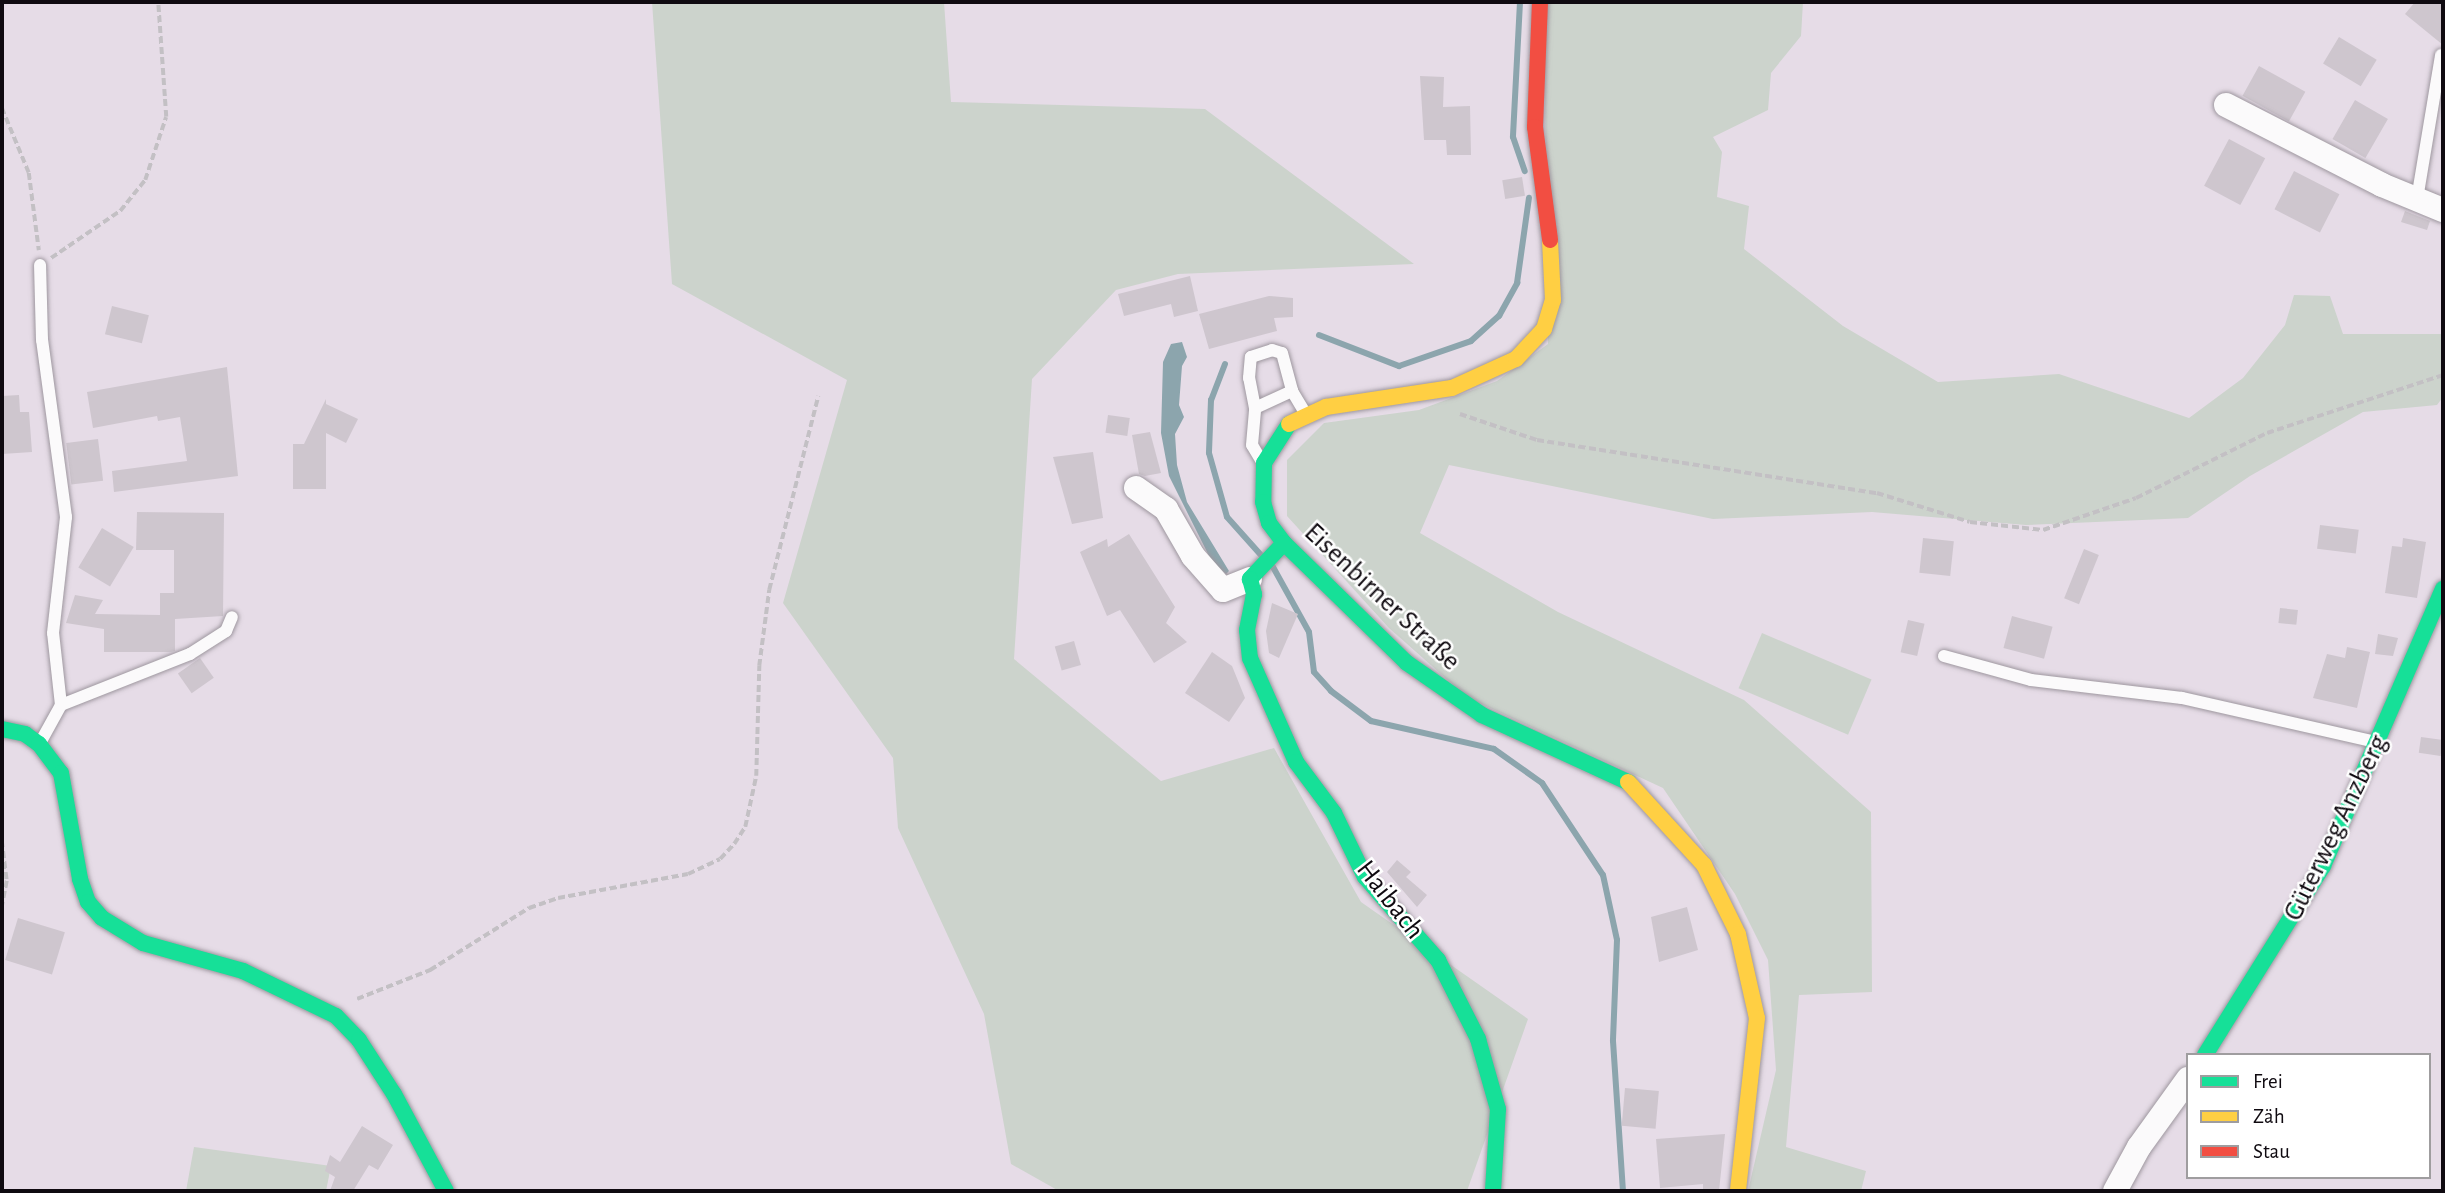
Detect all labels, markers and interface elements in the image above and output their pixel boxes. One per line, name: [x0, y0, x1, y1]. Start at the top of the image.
street label: Eisenbirner Straße: [1297, 516, 1467, 678]
street label: Güterweg Anzberg: [2276, 730, 2396, 926]
street label: Haibach: [1349, 854, 1431, 946]
legend: [2186, 1053, 2431, 1179]
text: Frei: [2253, 1071, 2283, 1092]
text: Zäh: [2253, 1106, 2285, 1127]
text: Stau: [2253, 1141, 2290, 1162]

